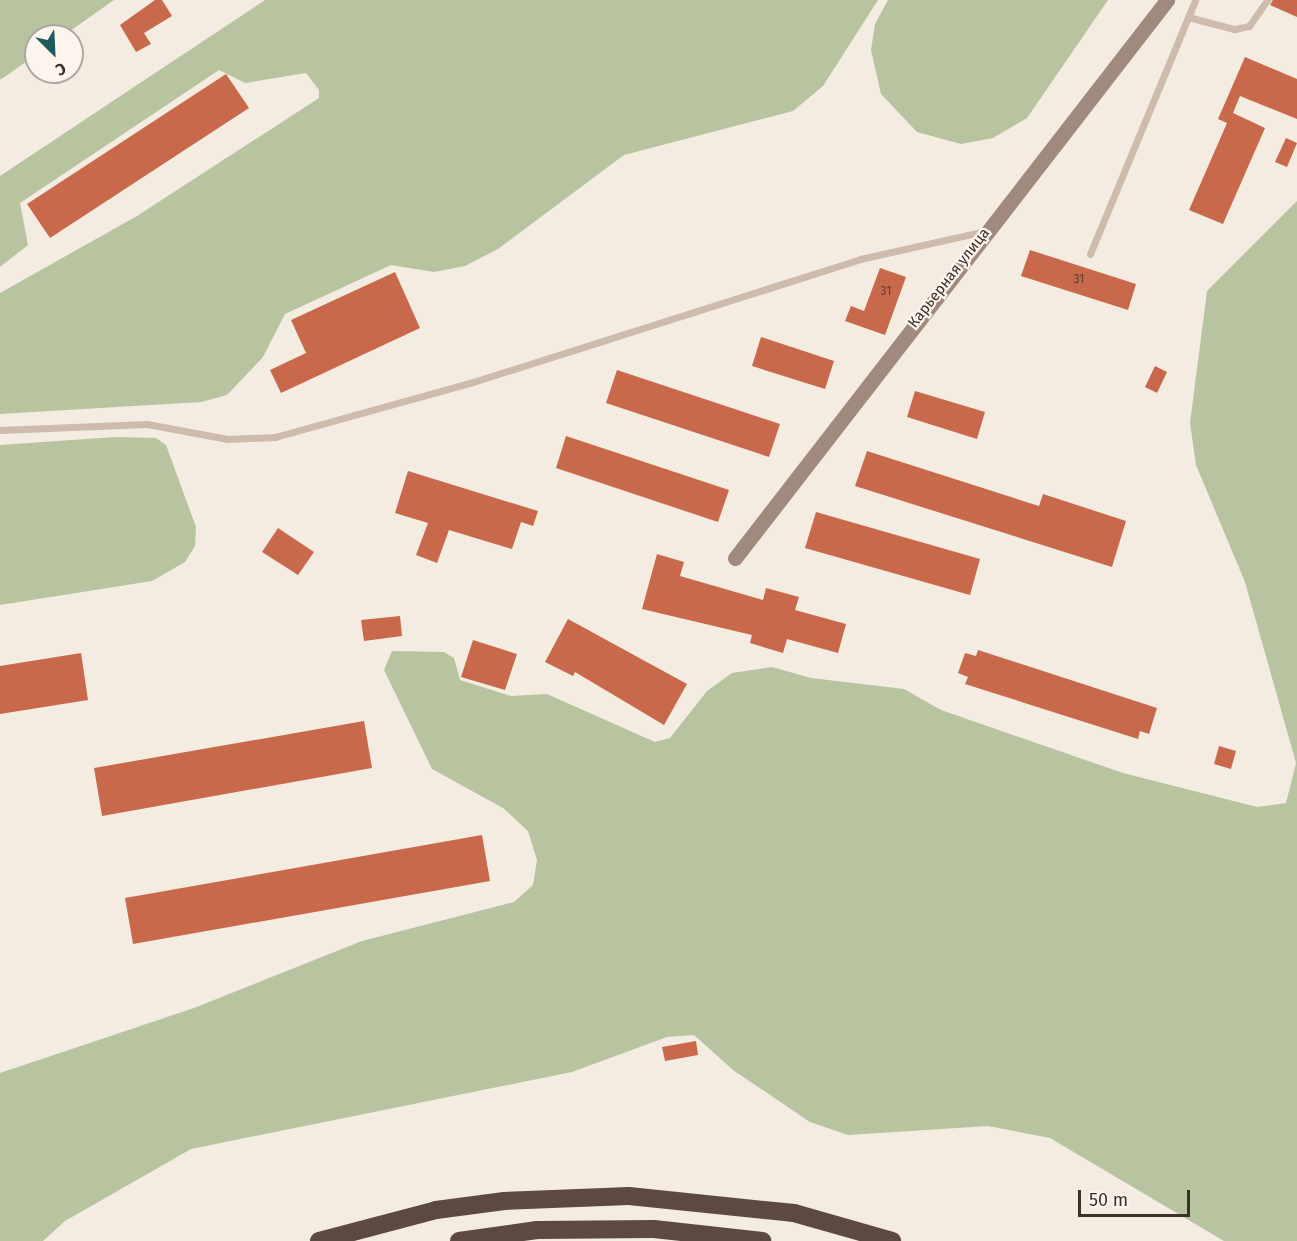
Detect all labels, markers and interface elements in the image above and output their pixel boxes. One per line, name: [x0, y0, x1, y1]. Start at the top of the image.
north arrow: [24, 24, 84, 84]
text: С: [53, 59, 69, 80]
street label: Карьерная улица: [904, 225, 994, 331]
house number: 31: [1074, 273, 1084, 287]
house number: 31: [881, 285, 891, 299]
scale bar: [1081, 1178, 1194, 1216]
text: 50 m: [1089, 1189, 1128, 1211]

